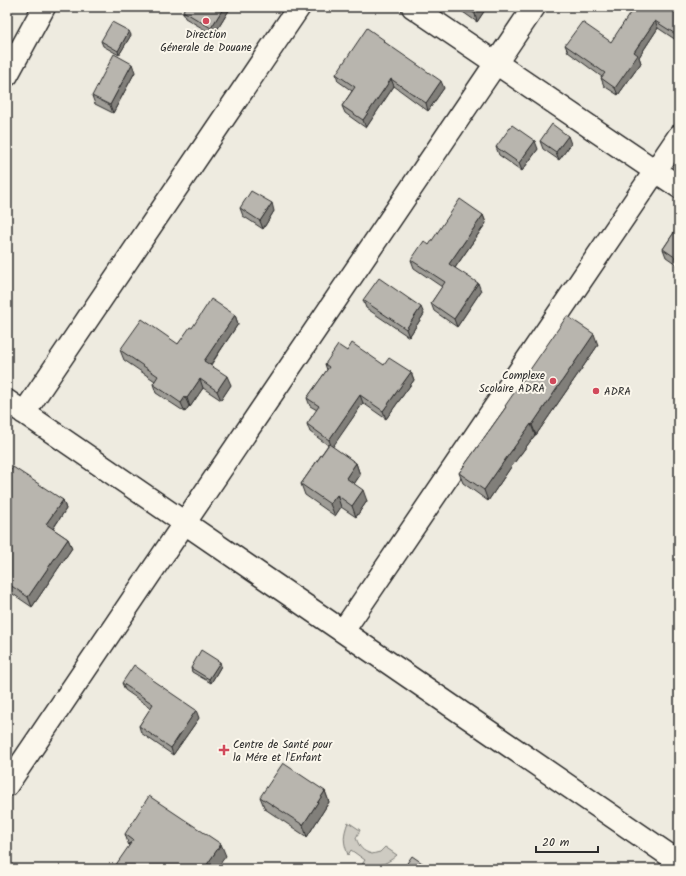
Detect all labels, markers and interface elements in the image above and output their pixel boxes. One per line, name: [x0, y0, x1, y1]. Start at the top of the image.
marker: Direction Génerale de Douane: [201, 16, 211, 26]
place label: Direction Génerale de Douane: [160, 26, 252, 57]
place label: Complexe Scolaire ADRA: [479, 367, 545, 398]
marker: Complexe Scolaire ADRA: [548, 376, 558, 386]
place label: ADRA: [604, 383, 631, 401]
marker: ADRA: [591, 386, 601, 396]
place label: Centre de Santé pour la Mére et l'Enfant: [233, 736, 333, 767]
marker: Centre de Santé pour la Mére et l'Enfant: [218, 744, 230, 756]
scale bar: [536, 828, 598, 854]
text: 20 m: [542, 833, 570, 852]

